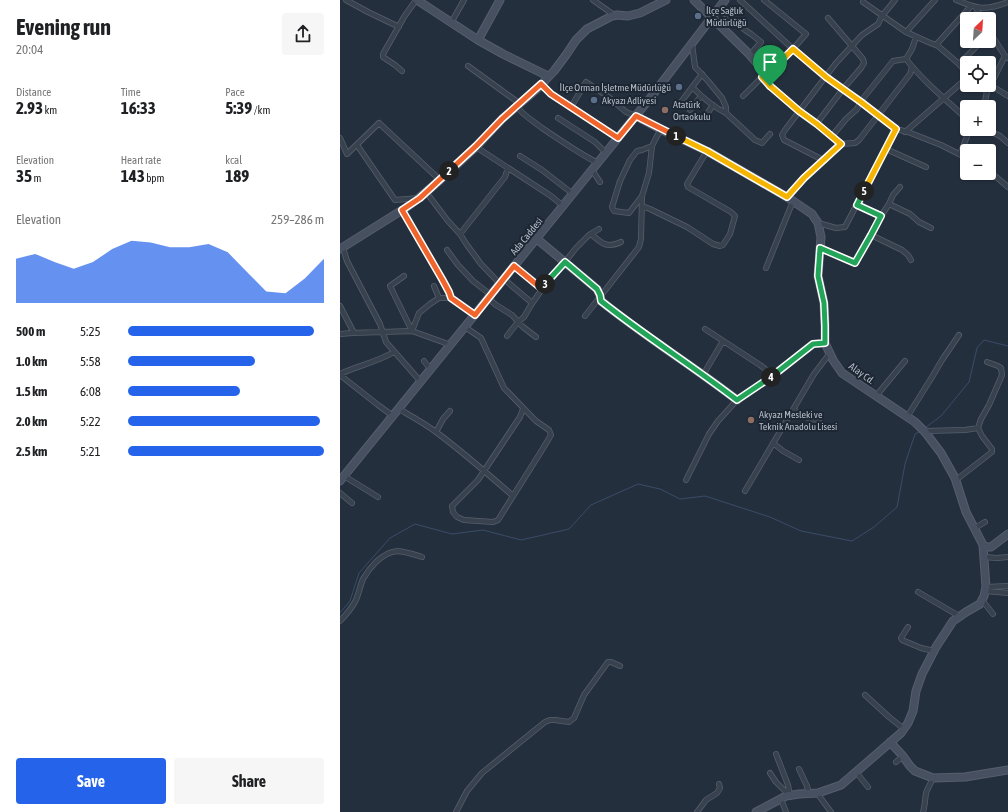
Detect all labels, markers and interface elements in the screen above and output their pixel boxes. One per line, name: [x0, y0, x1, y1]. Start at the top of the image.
place label: İlçe Sağlık Müdürlüğü: [706, 5, 747, 28]
marker: İlçe Sağlık Müdürlüğü: [693, 11, 703, 21]
north arrow: [960, 12, 996, 48]
map controls: [960, 12, 996, 180]
button: share: [282, 13, 324, 55]
text: Evening run: [16, 14, 111, 40]
text: 20:04: [16, 42, 43, 57]
pin: [753, 45, 787, 86]
icon: arrive: [759, 51, 781, 73]
button: locate: [960, 56, 996, 92]
place label: İlçe Orman İşletme Müdürlüğü: [560, 82, 671, 93]
marker: İlçe Orman İşletme Müdürlüğü: [674, 82, 684, 92]
text: Distance: [16, 86, 51, 98]
text: Time: [121, 86, 141, 98]
text: Pace: [225, 86, 245, 98]
marker: Akyazı Adliyesi: [589, 95, 599, 105]
place label: Akyazı Adliyesi: [602, 95, 656, 106]
text: 2.93: [16, 98, 43, 118]
text: 16:33: [121, 98, 156, 118]
text: 5:39: [225, 98, 252, 118]
place label: Atatürk Ortaokulu: [673, 99, 711, 122]
button: +: [960, 100, 996, 136]
text: km: [43, 104, 57, 116]
text: /km: [252, 104, 270, 116]
marker: Atatürk Ortaokulu: [660, 105, 670, 115]
pin: 1: [666, 126, 686, 146]
text: 1: [673, 130, 679, 142]
button: −: [960, 144, 996, 180]
text: Elevation: [16, 154, 54, 166]
text: Heart rate: [121, 154, 161, 166]
text: kcal: [225, 154, 242, 166]
pin: 2: [439, 161, 459, 181]
text: 2: [446, 165, 452, 177]
text: 35: [16, 166, 32, 186]
text: 143: [121, 166, 145, 186]
text: 189: [225, 166, 249, 186]
text: m: [32, 172, 41, 184]
text: bpm: [145, 172, 165, 184]
pin: 5: [854, 181, 874, 201]
text: 5: [861, 185, 867, 197]
text: Elevation: [16, 212, 61, 227]
text: 259–286 m: [271, 212, 324, 227]
street label: Ada Caddesi: [508, 215, 545, 257]
pin: 3: [535, 274, 555, 294]
text: 3: [542, 278, 548, 290]
text: 500 m: [16, 324, 45, 339]
text: 5:25: [80, 324, 101, 339]
text: 1.0 km: [16, 354, 47, 369]
text: 5:58: [80, 354, 101, 369]
street label: Alay Cd.: [847, 361, 877, 386]
pin: 4: [761, 367, 781, 387]
text: 4: [768, 371, 774, 383]
text: 1.5 km: [16, 384, 47, 399]
text: 6:08: [80, 384, 101, 399]
place label: Akyazı Mesleki ve Teknik Anadolu Lisesi: [759, 409, 837, 432]
text: 2.0 km: [16, 414, 47, 429]
text: 5:22: [80, 414, 101, 429]
marker: Akyazı Mesleki ve Teknik Anadolu Lisesi: [746, 415, 756, 425]
text: 2.5 km: [16, 444, 47, 459]
text: 5:21: [80, 444, 101, 459]
button: Save: [16, 758, 166, 804]
button: Share: [174, 758, 324, 804]

